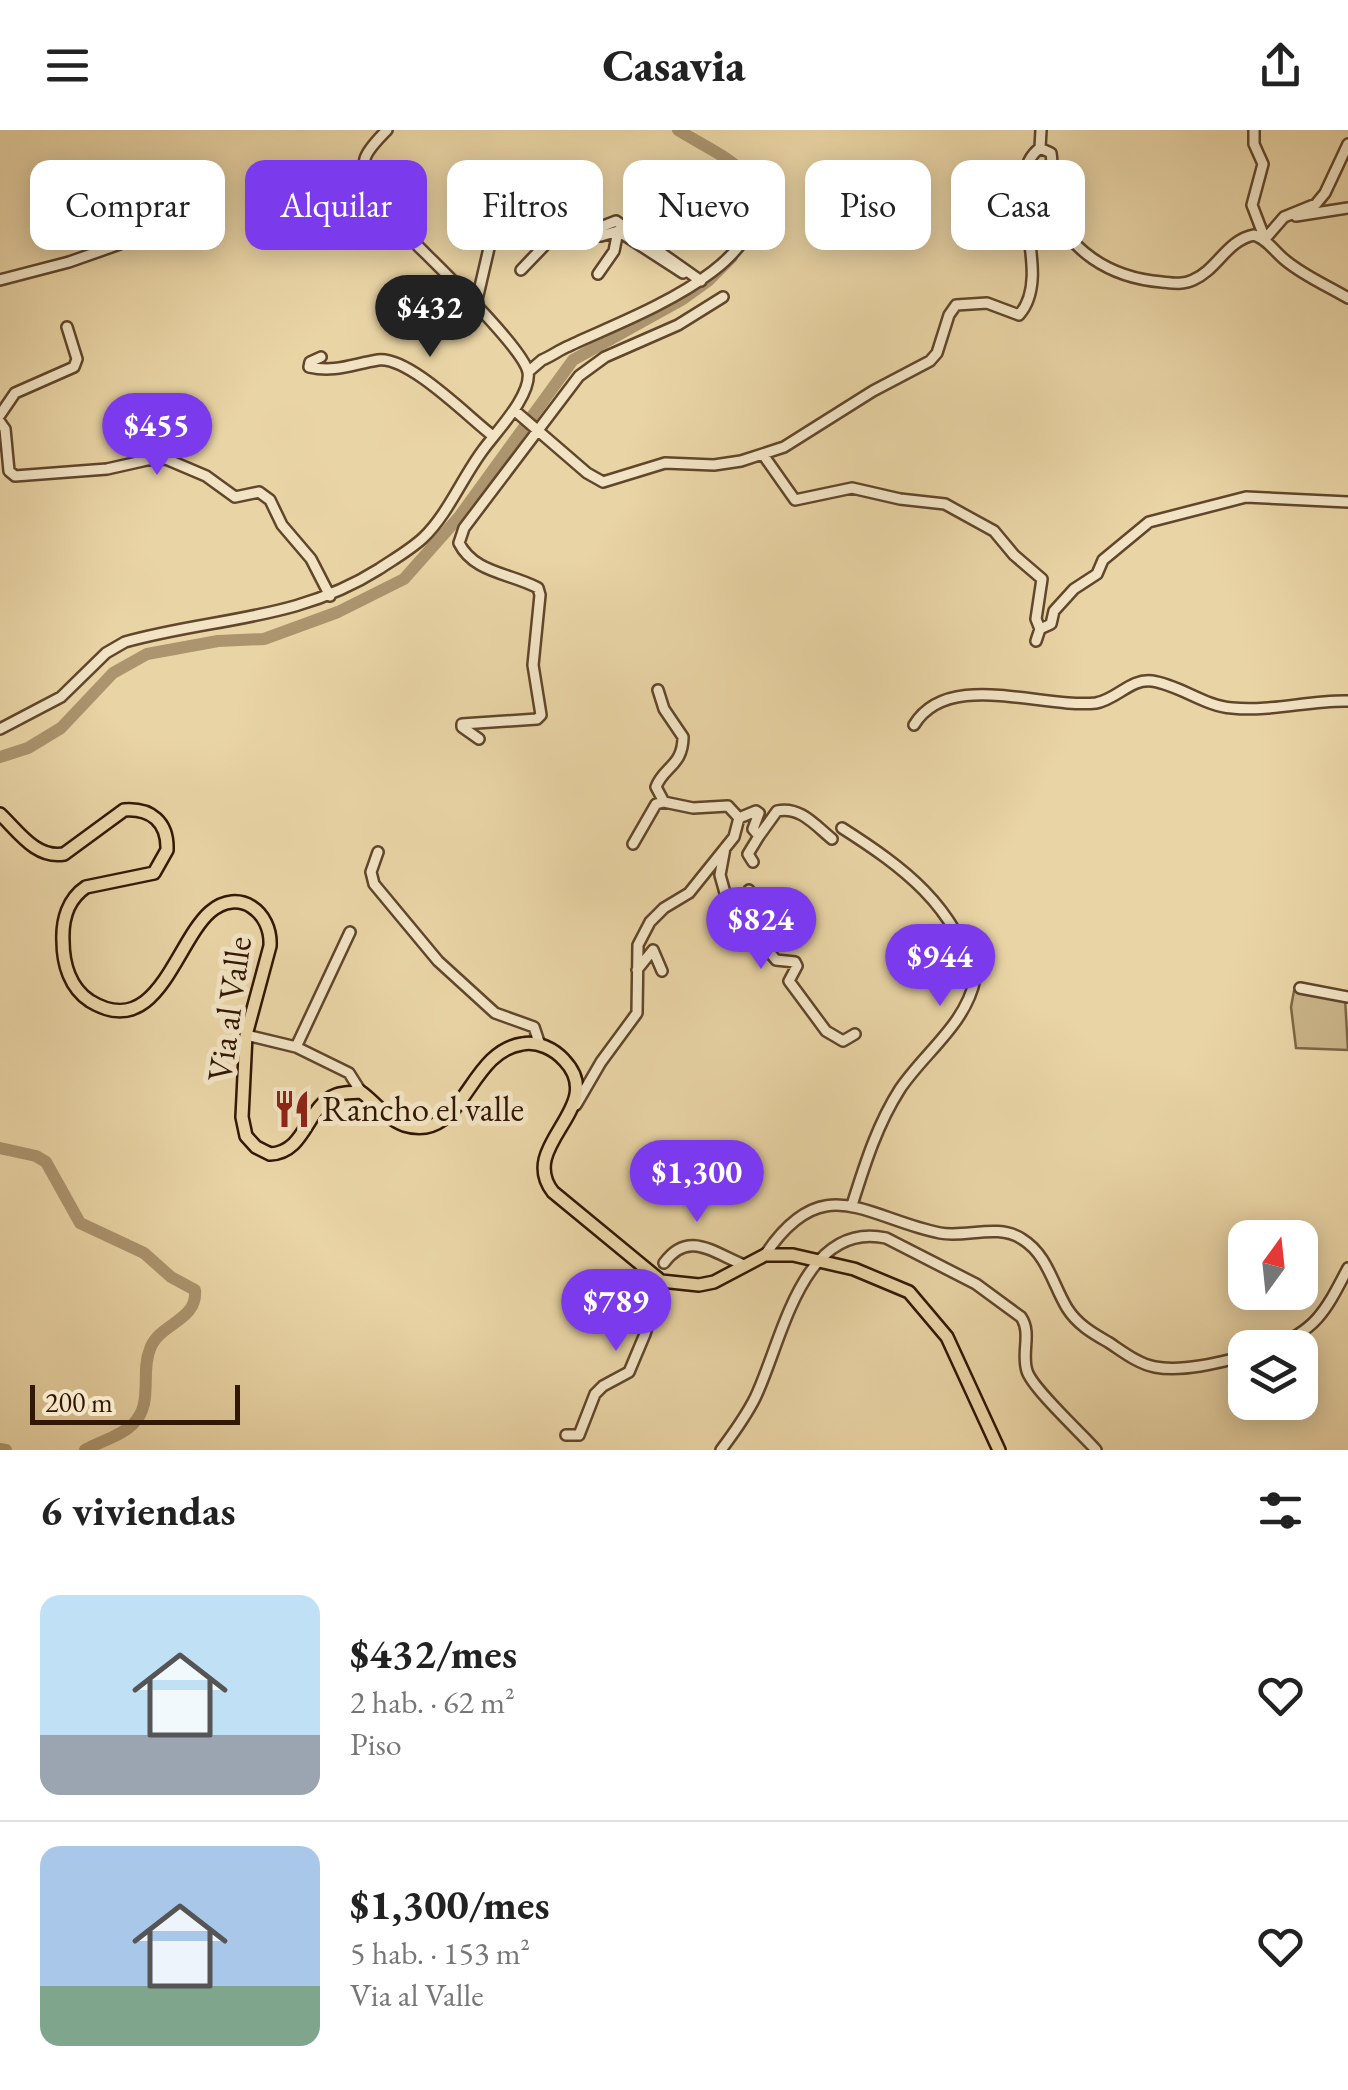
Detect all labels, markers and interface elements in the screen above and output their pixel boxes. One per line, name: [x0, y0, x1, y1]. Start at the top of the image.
text: Casavia: [603, 36, 745, 94]
icon: menu: [40, 38, 95, 93]
icon: share: [1253, 38, 1308, 93]
chip: Comprar: [30, 160, 225, 250]
chip: Alquilar: [245, 160, 427, 250]
chip: Filtros: [447, 160, 603, 250]
chip: Nuevo: [623, 160, 785, 250]
chip: Piso: [805, 160, 931, 250]
chip: Casa: [951, 160, 1085, 250]
pin: $432: [371, 275, 489, 360]
text: $432: [397, 286, 463, 328]
pin: $455: [98, 393, 216, 478]
text: $455: [124, 404, 190, 446]
pin: $824: [702, 887, 820, 972]
text: $824: [728, 898, 794, 940]
pin: $944: [881, 924, 999, 1009]
street label: Via al Valle: [196, 933, 261, 1084]
text: $944: [907, 935, 973, 977]
place label: Rancho el valle: [322, 1086, 524, 1131]
restaurant icon: Rancho el valle: [271, 1088, 313, 1130]
pin: $1,300: [616, 1140, 778, 1225]
text: $1,300: [652, 1151, 742, 1193]
north arrow: [1228, 1220, 1318, 1310]
map controls: [1228, 1220, 1318, 1420]
pin: $789: [557, 1269, 675, 1354]
text: $789: [583, 1280, 649, 1322]
button: layers: [1228, 1330, 1318, 1420]
scale bar: [30, 1380, 240, 1424]
text: 200 m: [45, 1384, 113, 1420]
text: 6 viviendas: [40, 1483, 236, 1538]
icon: filters: [1253, 1483, 1308, 1538]
text: $432/mes: [350, 1626, 517, 1681]
icon: home: [120, 1635, 240, 1755]
icon: heart: [1253, 1668, 1308, 1723]
text: 2 hab. · 62 m²: [350, 1681, 515, 1723]
text: Piso: [350, 1723, 402, 1765]
text: $1,300/mes: [350, 1877, 550, 1932]
icon: home: [120, 1886, 240, 2006]
icon: heart: [1253, 1919, 1308, 1974]
text: 5 hab. · 153 m²: [350, 1932, 530, 1974]
text: Via al Valle: [350, 1974, 484, 2016]

